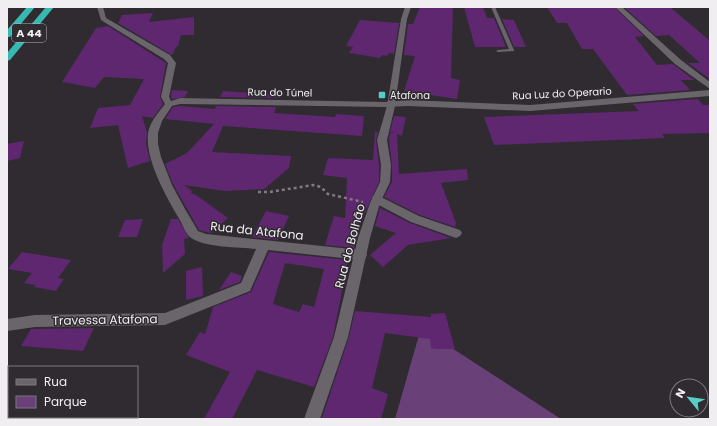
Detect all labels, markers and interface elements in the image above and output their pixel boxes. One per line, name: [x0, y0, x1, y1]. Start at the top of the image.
road number: A 44: [12, 24, 46, 42]
street label: Rua Luz do Operario: [512, 83, 612, 104]
street label: Rua do Túnel: [248, 84, 312, 101]
place label: Atafona: [390, 88, 430, 103]
marker: Atafona: [377, 90, 387, 100]
street label: Rua do Bolhão: [330, 201, 369, 290]
street label: Rua da Atafona: [210, 217, 305, 244]
street label: Travessa Atafona: [52, 310, 158, 329]
legend: [8, 366, 138, 418]
text: Rua: [44, 373, 67, 390]
north arrow: [669, 378, 709, 418]
text: N: [671, 386, 689, 401]
text: Parque: [44, 393, 87, 410]

